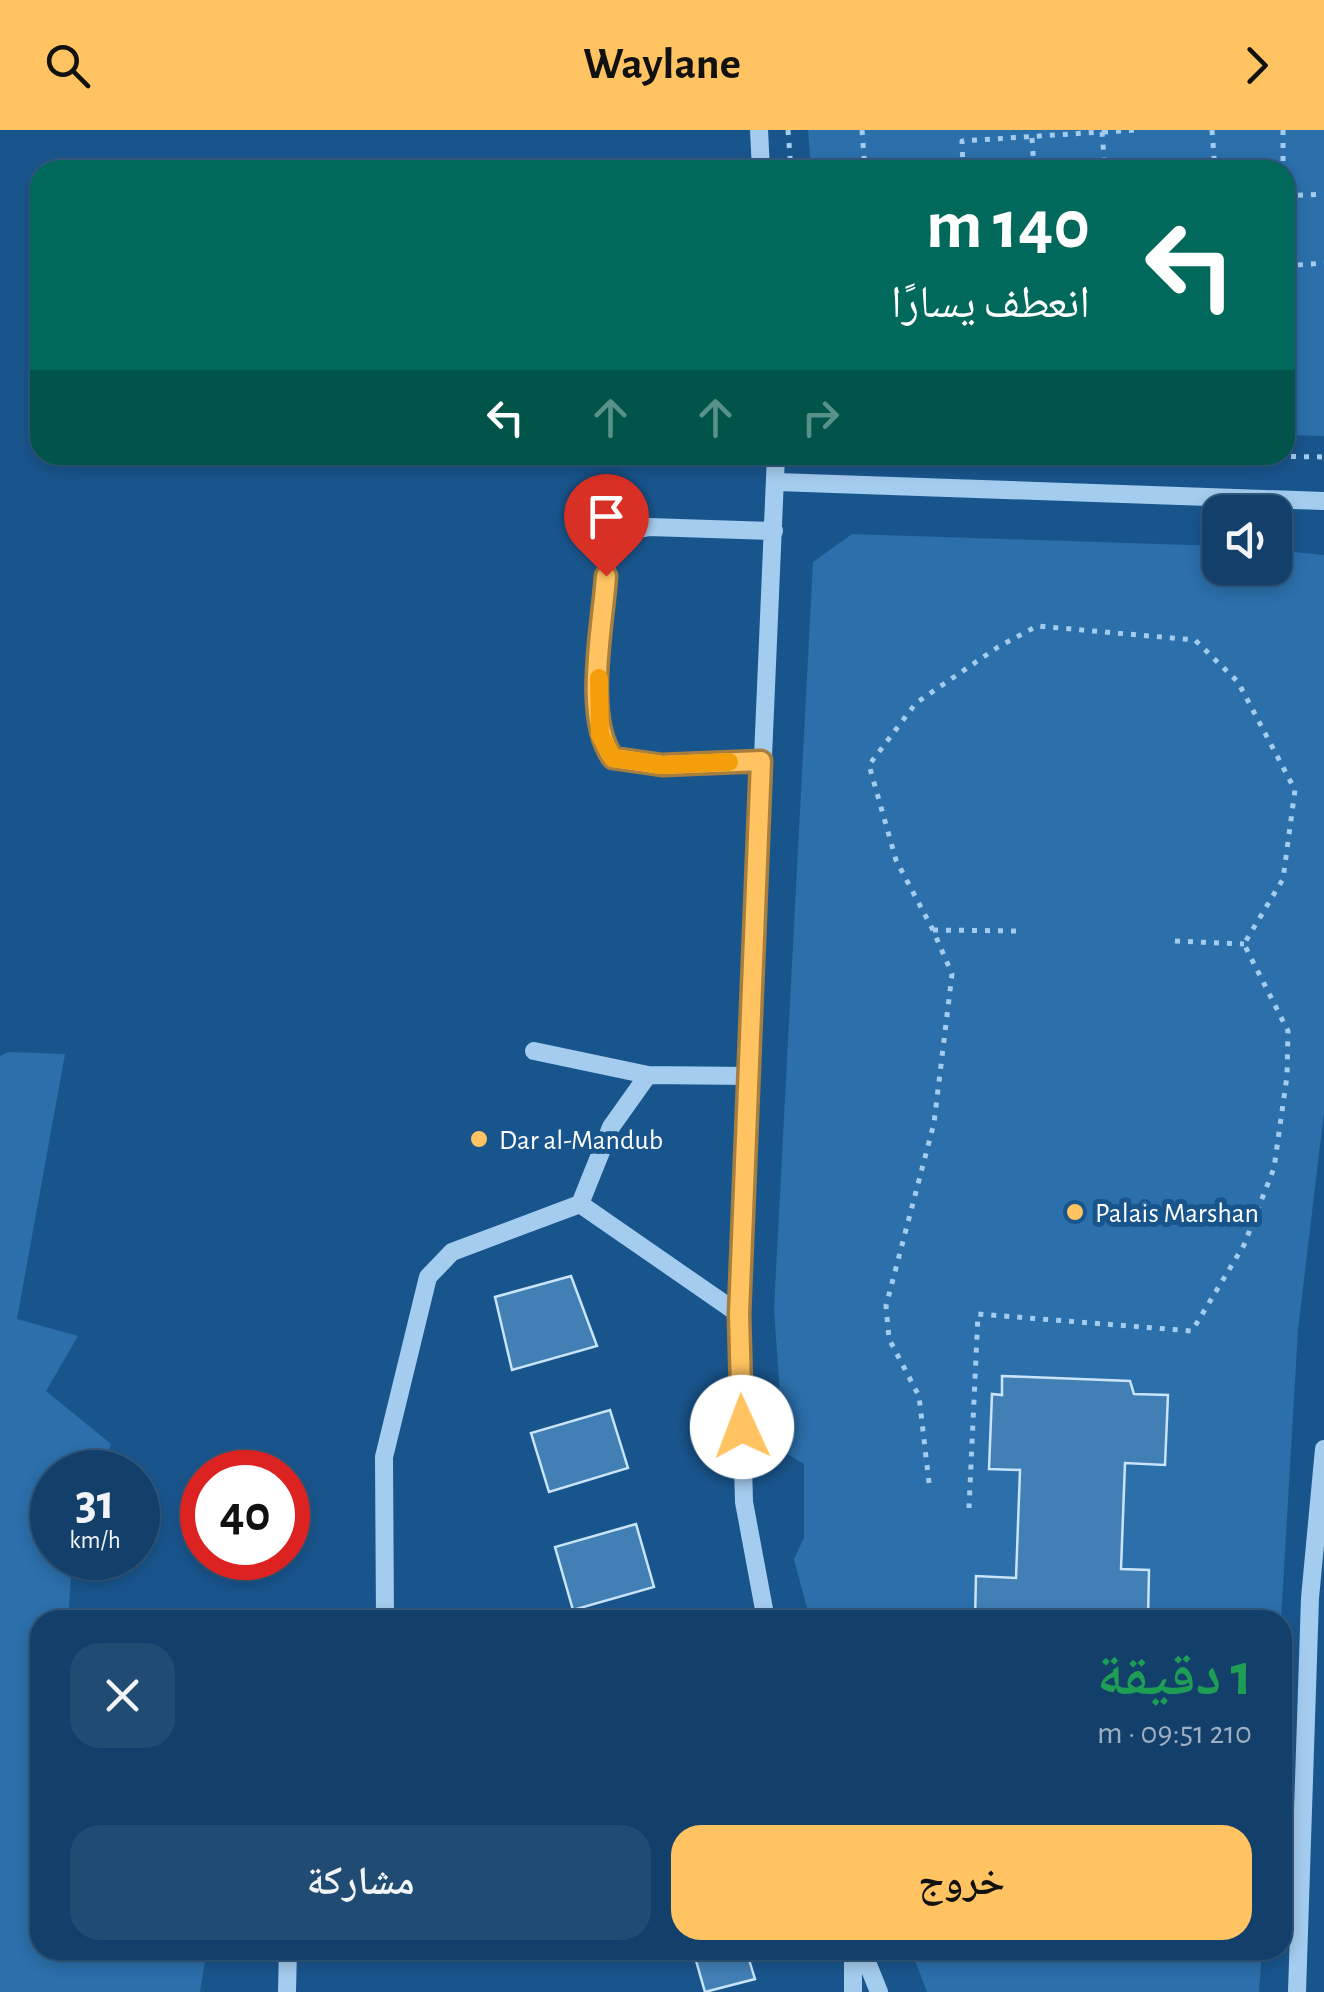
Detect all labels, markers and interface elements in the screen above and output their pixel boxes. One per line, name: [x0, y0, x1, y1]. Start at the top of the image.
icon: search: [40, 38, 95, 93]
icon: forward: [1229, 38, 1284, 93]
text: Waylane: [583, 42, 741, 87]
text: 140 m: [926, 191, 1090, 261]
icon: left: [1125, 200, 1255, 330]
text: انعطف يسارًا: [891, 281, 1090, 326]
icon: left: [478, 390, 533, 445]
icon: ahead: [583, 390, 638, 445]
icon: ahead: [688, 390, 743, 445]
icon: right: [793, 390, 848, 445]
pin: [564, 474, 649, 577]
icon: arrive: [579, 489, 634, 544]
map controls: [1202, 495, 1292, 585]
button: sound: [1202, 495, 1292, 585]
place label: Dar al-Mandub: [499, 1127, 663, 1155]
marker: Dar al-Mandub: [468, 1128, 490, 1150]
place label: Palais Marshan: [1095, 1200, 1259, 1228]
marker: Palais Marshan: [1064, 1201, 1086, 1223]
position arrow: [690, 1375, 794, 1479]
speed limit sign: 40: [180, 1450, 310, 1580]
text: 31: [75, 1478, 115, 1528]
text: km/h: [69, 1528, 121, 1553]
button: close: [70, 1643, 175, 1748]
text: 1 دقيقة: [1097, 1646, 1252, 1706]
text: 210 m · 09:51: [1097, 1717, 1252, 1749]
button: مشاركة: [70, 1825, 651, 1940]
button: خروج: [671, 1825, 1252, 1940]

